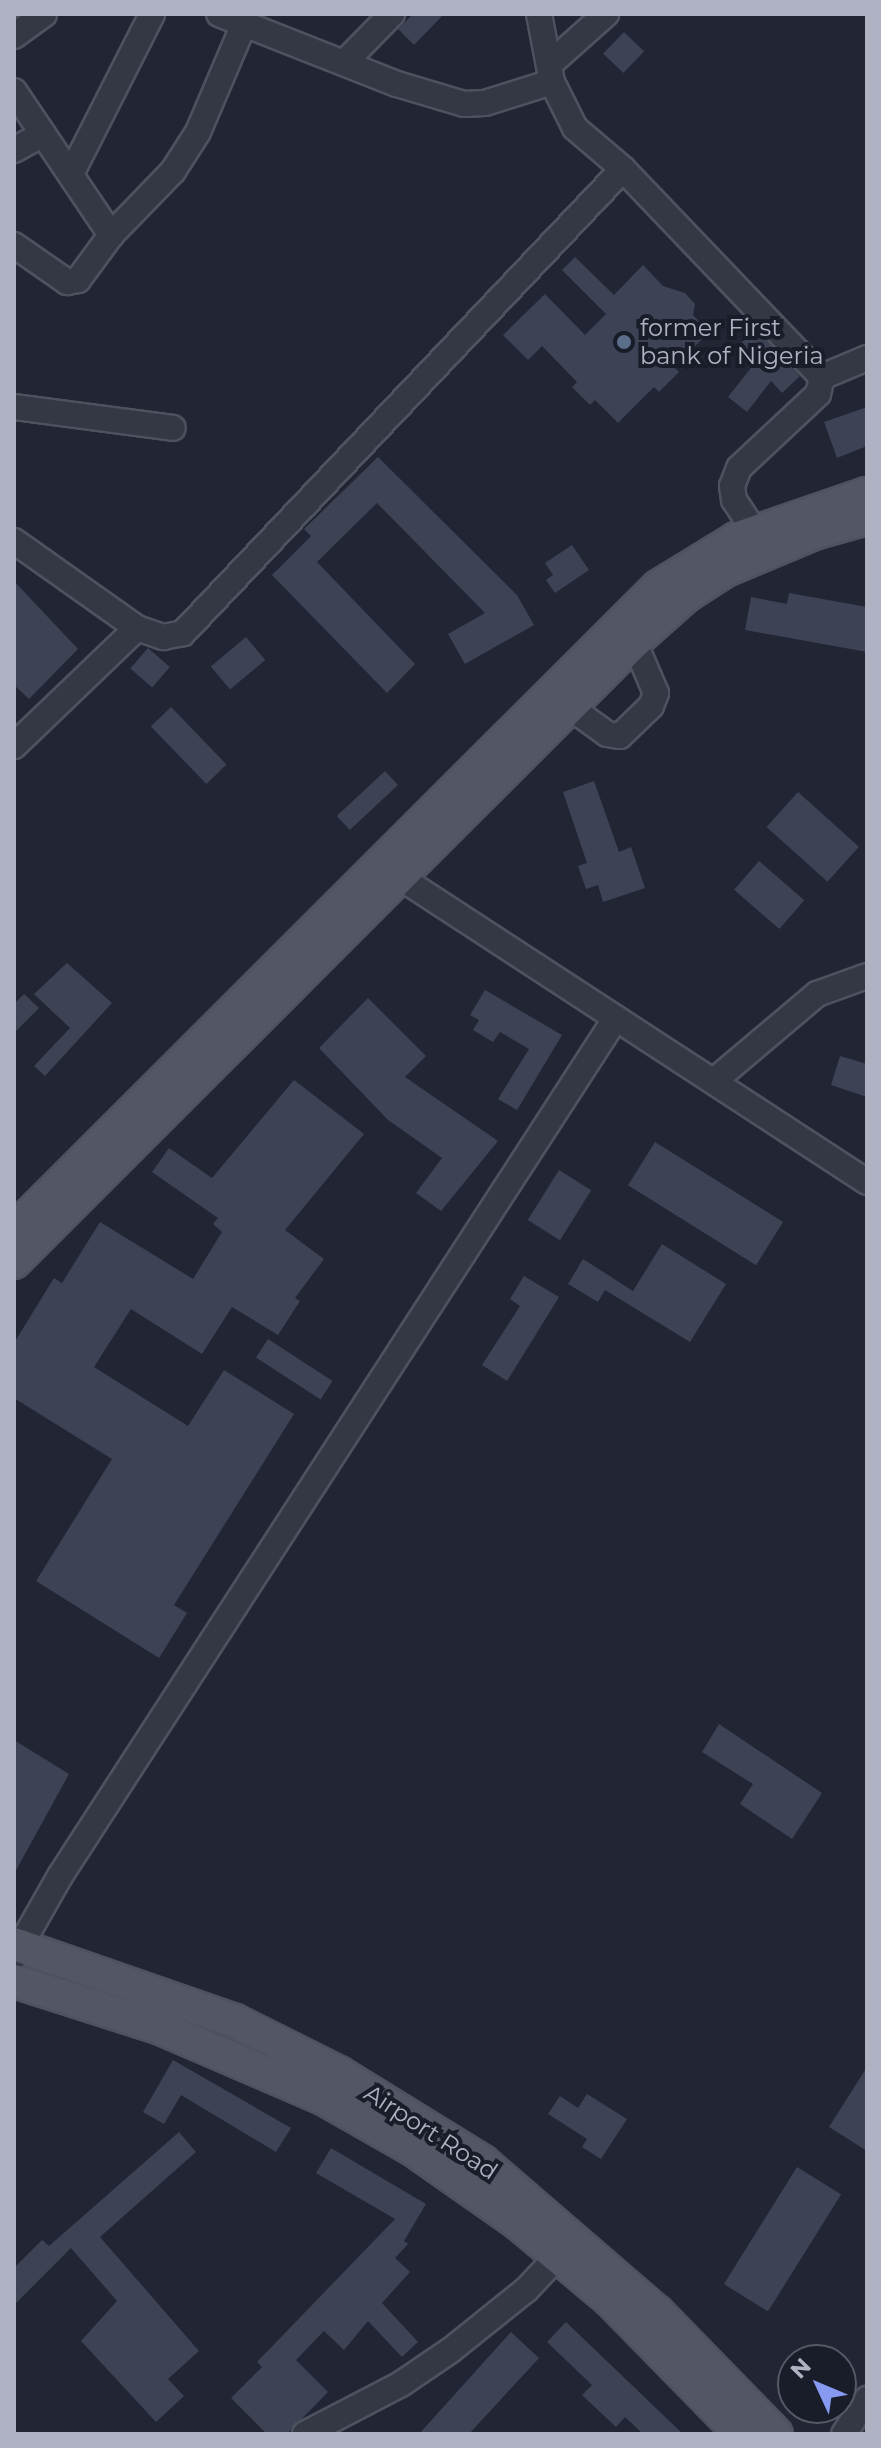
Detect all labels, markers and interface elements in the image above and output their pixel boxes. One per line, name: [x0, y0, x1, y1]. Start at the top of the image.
place label: former First bank of Nigeria: [640, 314, 824, 370]
marker: former First bank of Nigeria: [615, 333, 633, 351]
street label: Airport Road: [359, 2078, 503, 2186]
north arrow: [777, 2344, 857, 2424]
text: N: [785, 2353, 817, 2384]

